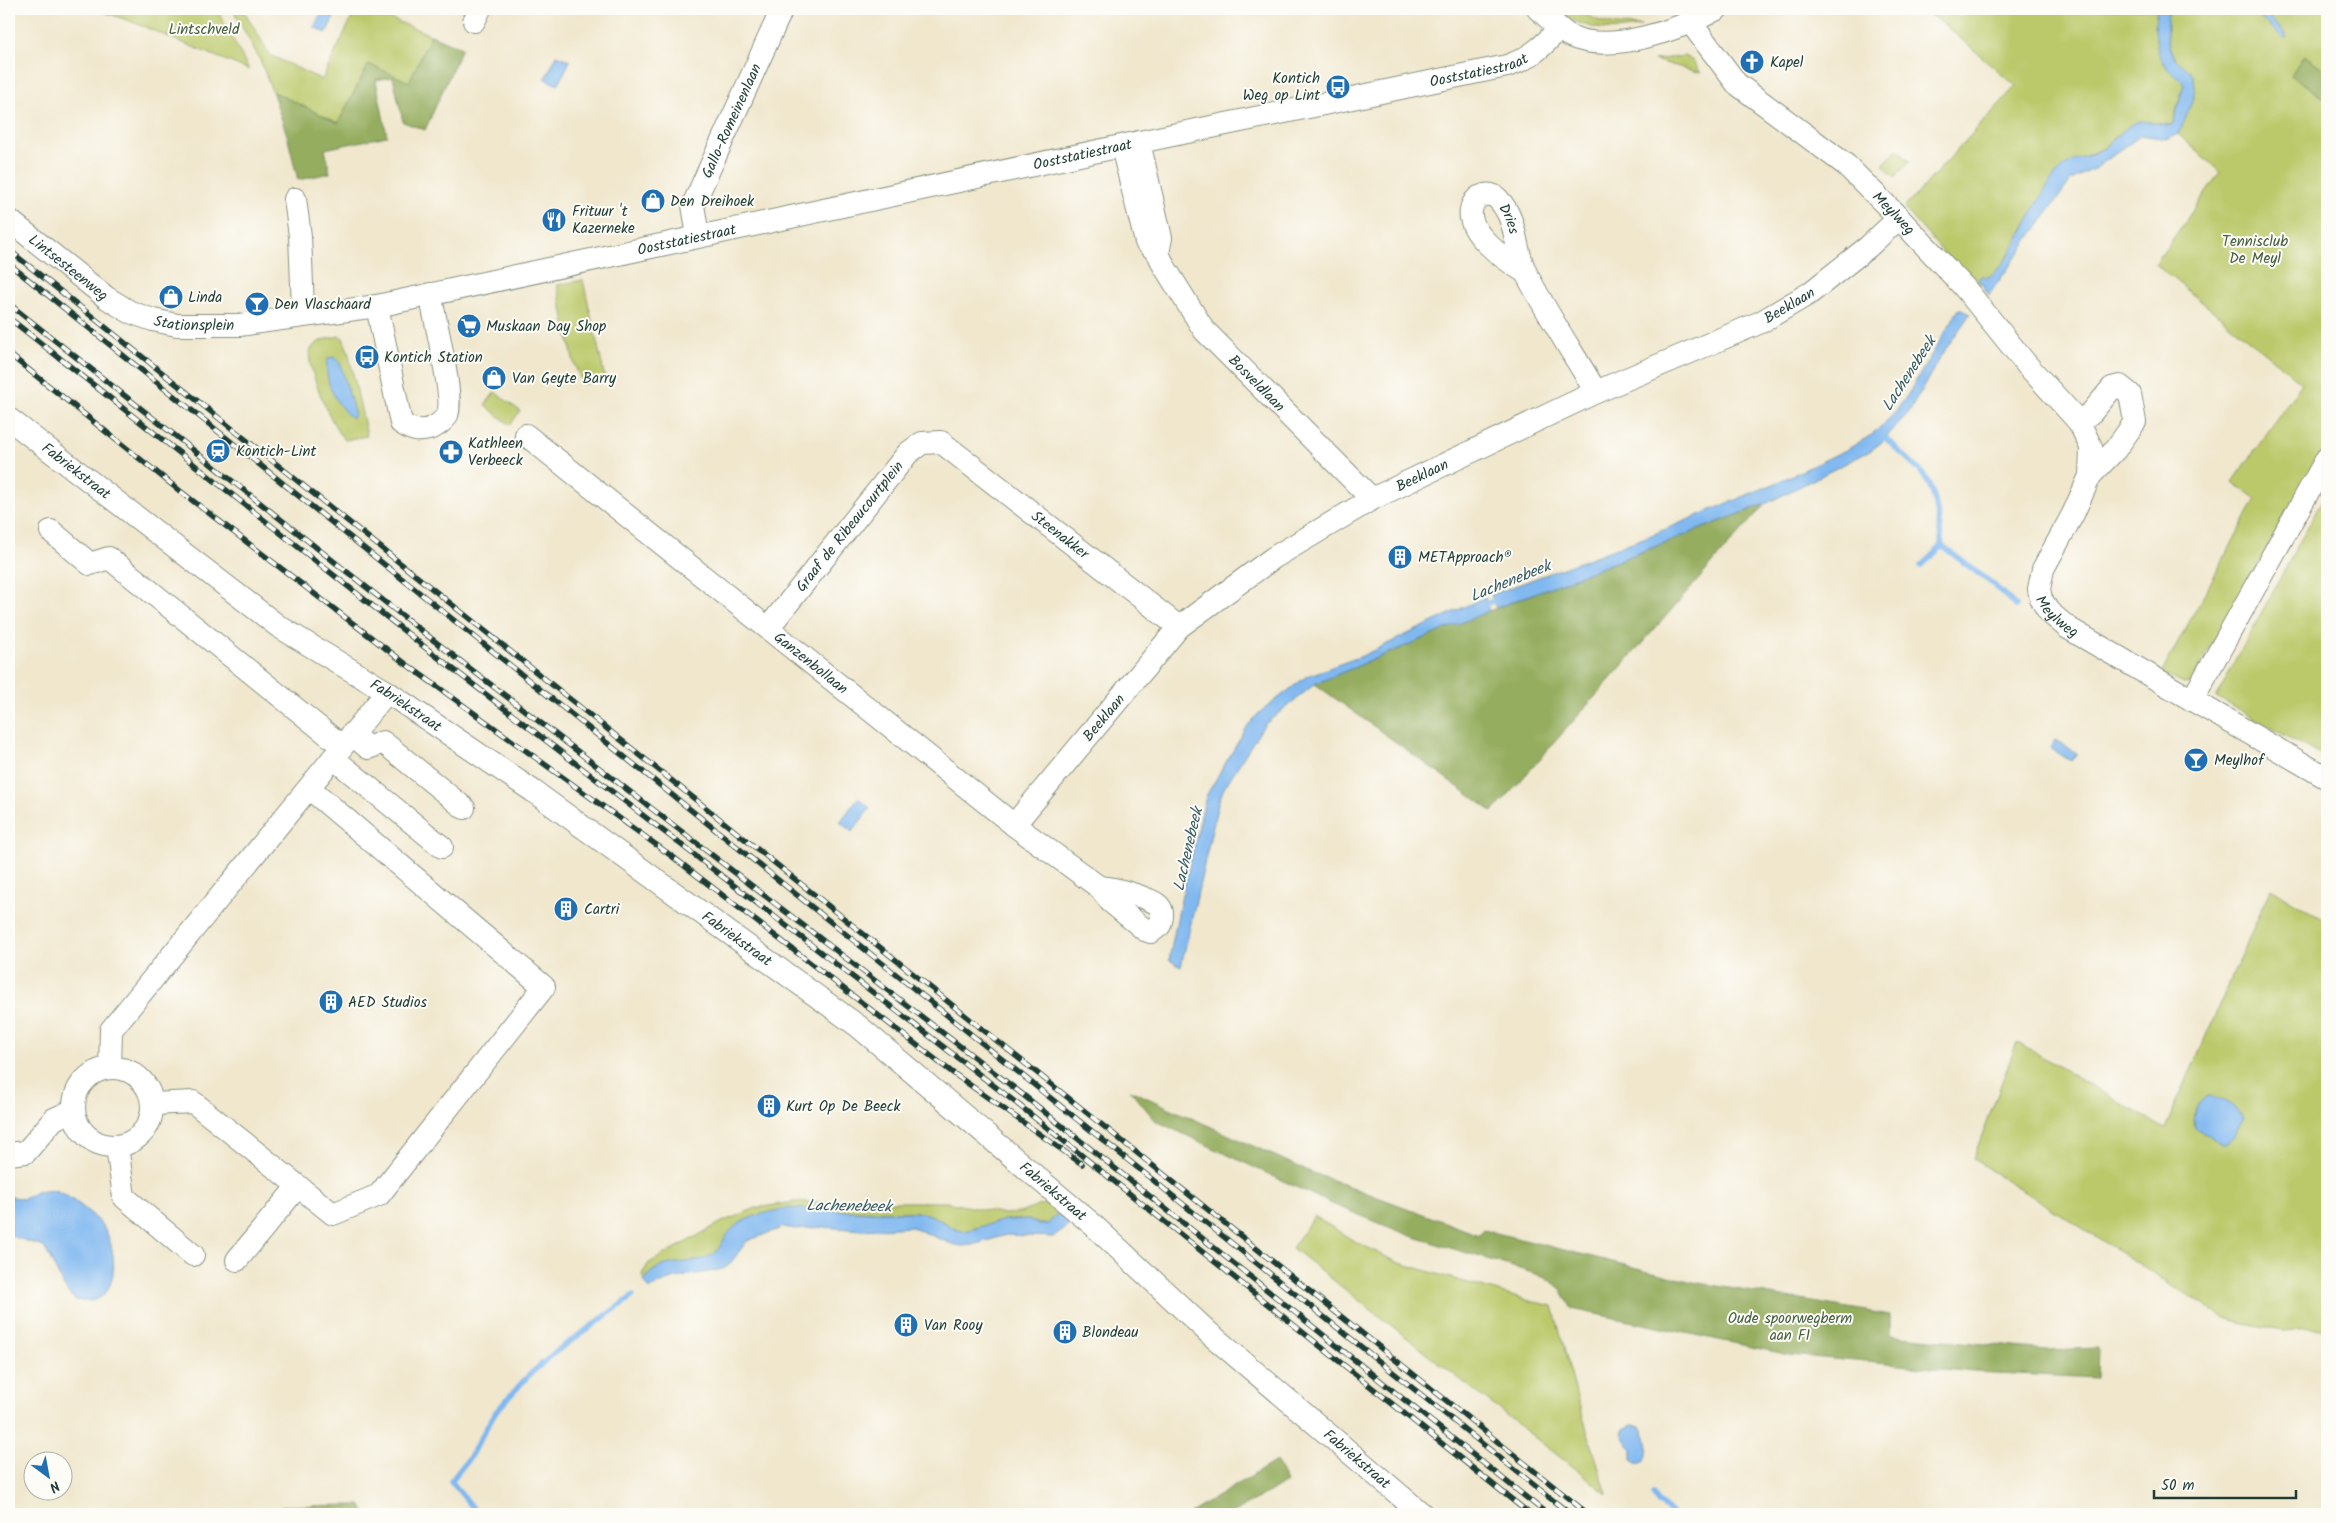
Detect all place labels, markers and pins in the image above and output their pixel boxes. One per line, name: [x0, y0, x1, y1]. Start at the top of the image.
church icon: Kapel: [1739, 49, 1765, 75]
place label: Kapel: [1770, 51, 1804, 75]
place label: Kontich Weg op Lint: [1243, 67, 1320, 108]
bus stop icon: Kontich Weg op Lint: [1325, 74, 1351, 100]
shop icon: Den Dreihoek: [640, 188, 666, 214]
place label: Den Dreihoek: [670, 190, 755, 214]
place label: Frituur 't Kazerneke: [572, 200, 635, 241]
restaurant icon: Frituur 't Kazerneke: [541, 207, 567, 233]
shop icon: Linda: [158, 284, 184, 310]
place label: Linda: [188, 286, 222, 310]
bar icon: Den Vlaschaard: [244, 291, 270, 317]
place label: Den Vlaschaard: [274, 293, 371, 317]
supermarket icon: Muskaan Day Shop: [456, 313, 482, 339]
place label: Muskaan Day Shop: [486, 315, 606, 339]
bus stop icon: Kontich Station: [354, 344, 380, 370]
place label: Kontich Station: [384, 346, 483, 370]
shop icon: Van Geyte Barry: [481, 365, 507, 391]
place label: Van Geyte Barry: [512, 367, 617, 391]
place label: Kathleen Verbeeck: [468, 432, 524, 473]
station icon: Kontich-Lint: [205, 438, 231, 464]
pharmacy icon: Kathleen Verbeeck: [438, 439, 464, 465]
place label: Kontich-Lint: [236, 440, 316, 464]
building icon: METApproach®: [1387, 544, 1413, 570]
place label: METApproach®: [1418, 546, 1512, 570]
bar icon: Meylhof: [2183, 747, 2209, 773]
place label: Meylhof: [2214, 749, 2265, 773]
building icon: Cartri: [553, 896, 579, 922]
place label: Cartri: [584, 898, 621, 922]
building icon: AED Studios: [318, 989, 344, 1015]
place label: AED Studios: [348, 991, 427, 1015]
building icon: Kurt Op De Beeck: [756, 1093, 782, 1119]
place label: Kurt Op De Beeck: [786, 1095, 901, 1119]
building icon: Van Rooy: [893, 1312, 919, 1338]
place label: Van Rooy: [924, 1314, 983, 1338]
building icon: Blondeau: [1052, 1319, 1078, 1345]
place label: Blondeau: [1082, 1321, 1139, 1345]

